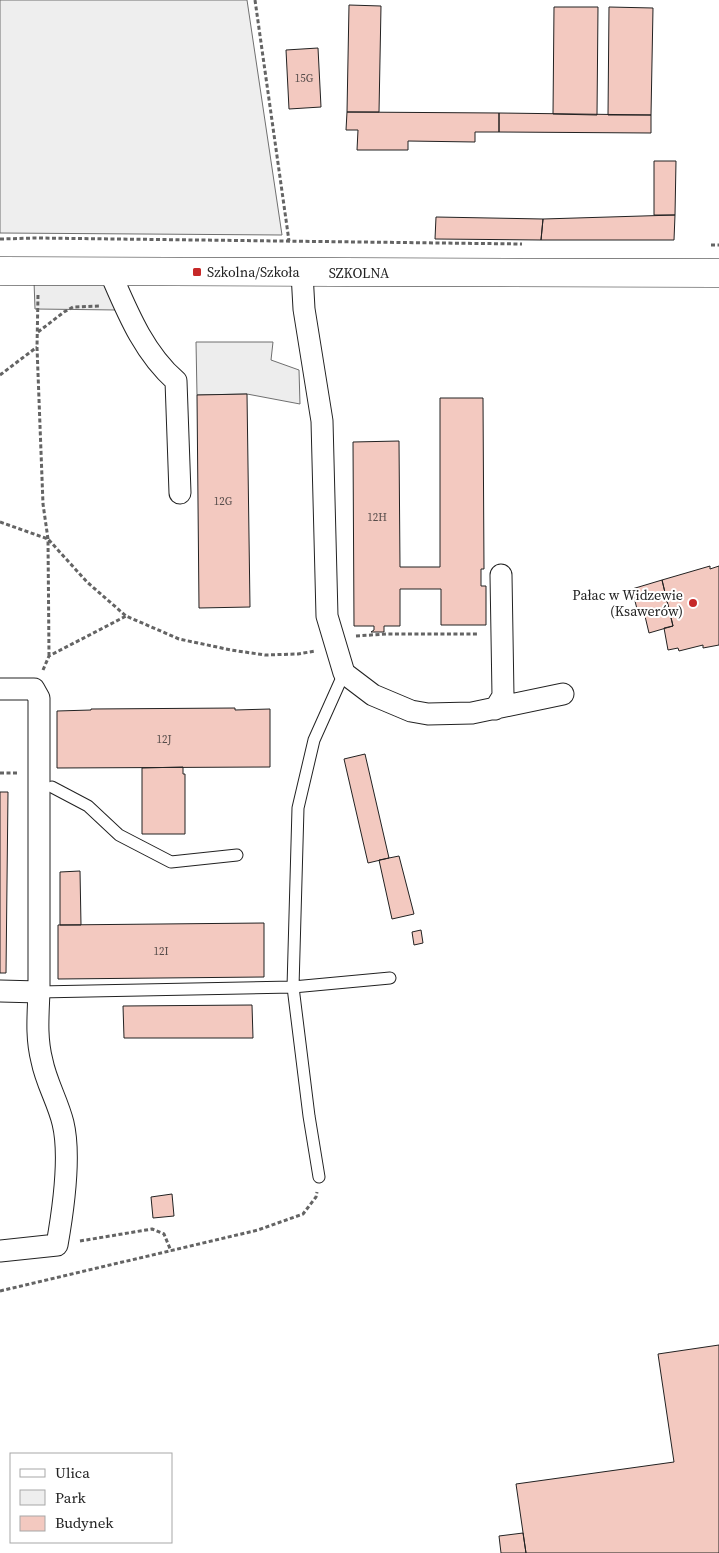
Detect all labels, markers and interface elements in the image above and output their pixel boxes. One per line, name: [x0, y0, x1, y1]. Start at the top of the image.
house number: 15G: [295, 71, 314, 86]
place label: Szkolna/Szkoła: [207, 262, 300, 282]
street label: SZKOLNA: [329, 263, 390, 283]
marker: Szkolna/Szkoła: [191, 266, 203, 278]
house number: 12G: [214, 494, 233, 509]
house number: 12H: [367, 510, 387, 525]
place label: Pałac w Widzewie (Ksawerów): [572, 585, 683, 621]
marker: Pałac w Widzewie (Ksawerów): [687, 597, 699, 609]
house number: 12J: [156, 732, 172, 747]
house number: 12I: [153, 944, 169, 959]
legend: [10, 1453, 172, 1543]
text: Ulica: [55, 1462, 90, 1483]
text: Park: [55, 1487, 87, 1508]
text: Budynek: [55, 1512, 114, 1533]

